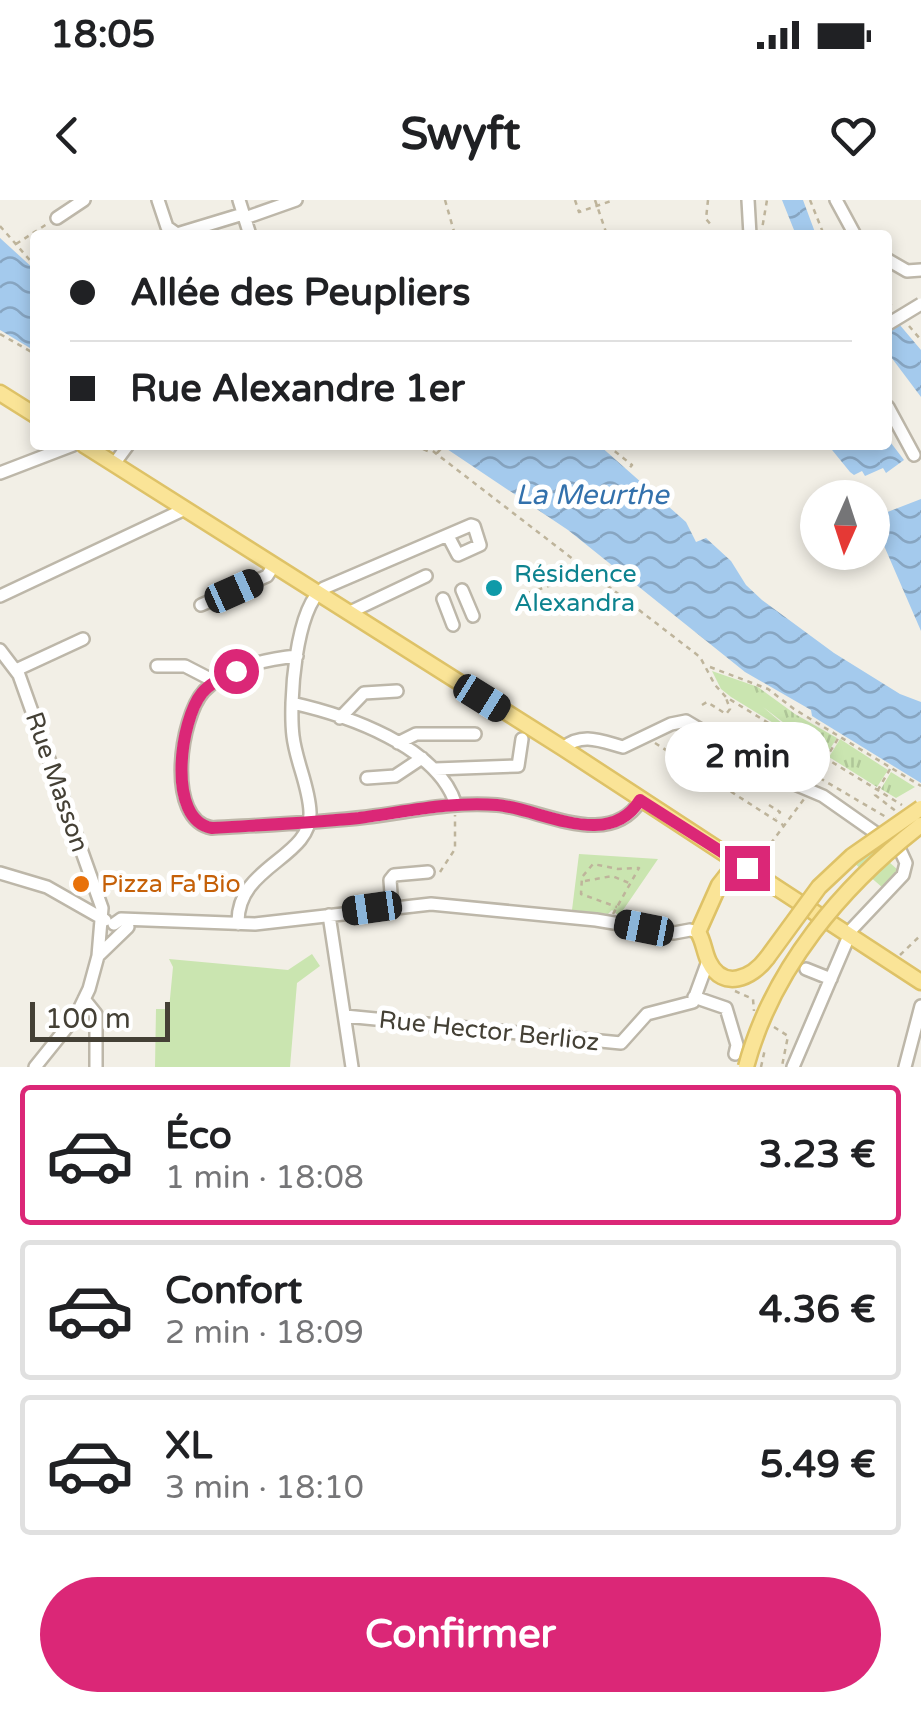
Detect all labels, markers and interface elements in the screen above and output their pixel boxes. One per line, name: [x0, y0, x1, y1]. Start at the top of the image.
text: 18:05: [50, 12, 155, 58]
icon: back: [40, 108, 95, 163]
text: Swyft: [400, 108, 521, 162]
icon: heart: [826, 108, 881, 163]
text: Allée des Peupliers: [130, 270, 470, 316]
text: Rue Alexandre 1er: [130, 366, 465, 412]
water label: La Meurthe: [515, 478, 671, 512]
north arrow: [800, 480, 890, 570]
map controls: [800, 480, 890, 570]
place label: Résidence Alexandra: [514, 559, 637, 618]
car: [200, 565, 268, 617]
marker: Résidence Alexandra: [483, 577, 505, 599]
route start: [214, 649, 259, 694]
car: [449, 669, 515, 727]
street label: Rue Masson: [19, 708, 95, 856]
callout: 2 min: [664, 723, 830, 793]
text: 2 min: [705, 738, 790, 776]
route end: [725, 846, 770, 891]
place label: Pizza Fa'Bio: [101, 869, 241, 899]
marker: Pizza Fa'Bio: [70, 873, 92, 895]
car: [340, 889, 404, 927]
car: [612, 908, 676, 948]
scale bar: [30, 997, 170, 1041]
text: 100 m: [45, 1002, 131, 1036]
street label: Rue Hector Berlioz: [377, 1005, 601, 1057]
icon: car: [45, 1110, 135, 1200]
text: Éco: [165, 1113, 232, 1159]
text: 3.23 €: [759, 1132, 876, 1178]
text: 1 min · 18:08: [165, 1159, 364, 1197]
icon: car: [45, 1265, 135, 1355]
text: Confort: [165, 1268, 302, 1314]
text: 4.36 €: [759, 1287, 876, 1333]
text: 2 min · 18:09: [165, 1314, 364, 1352]
icon: car: [45, 1420, 135, 1510]
text: XL: [165, 1423, 212, 1469]
text: 5.49 €: [760, 1442, 876, 1488]
text: 3 min · 18:10: [165, 1469, 364, 1507]
button: Confirmer: [40, 1577, 881, 1692]

